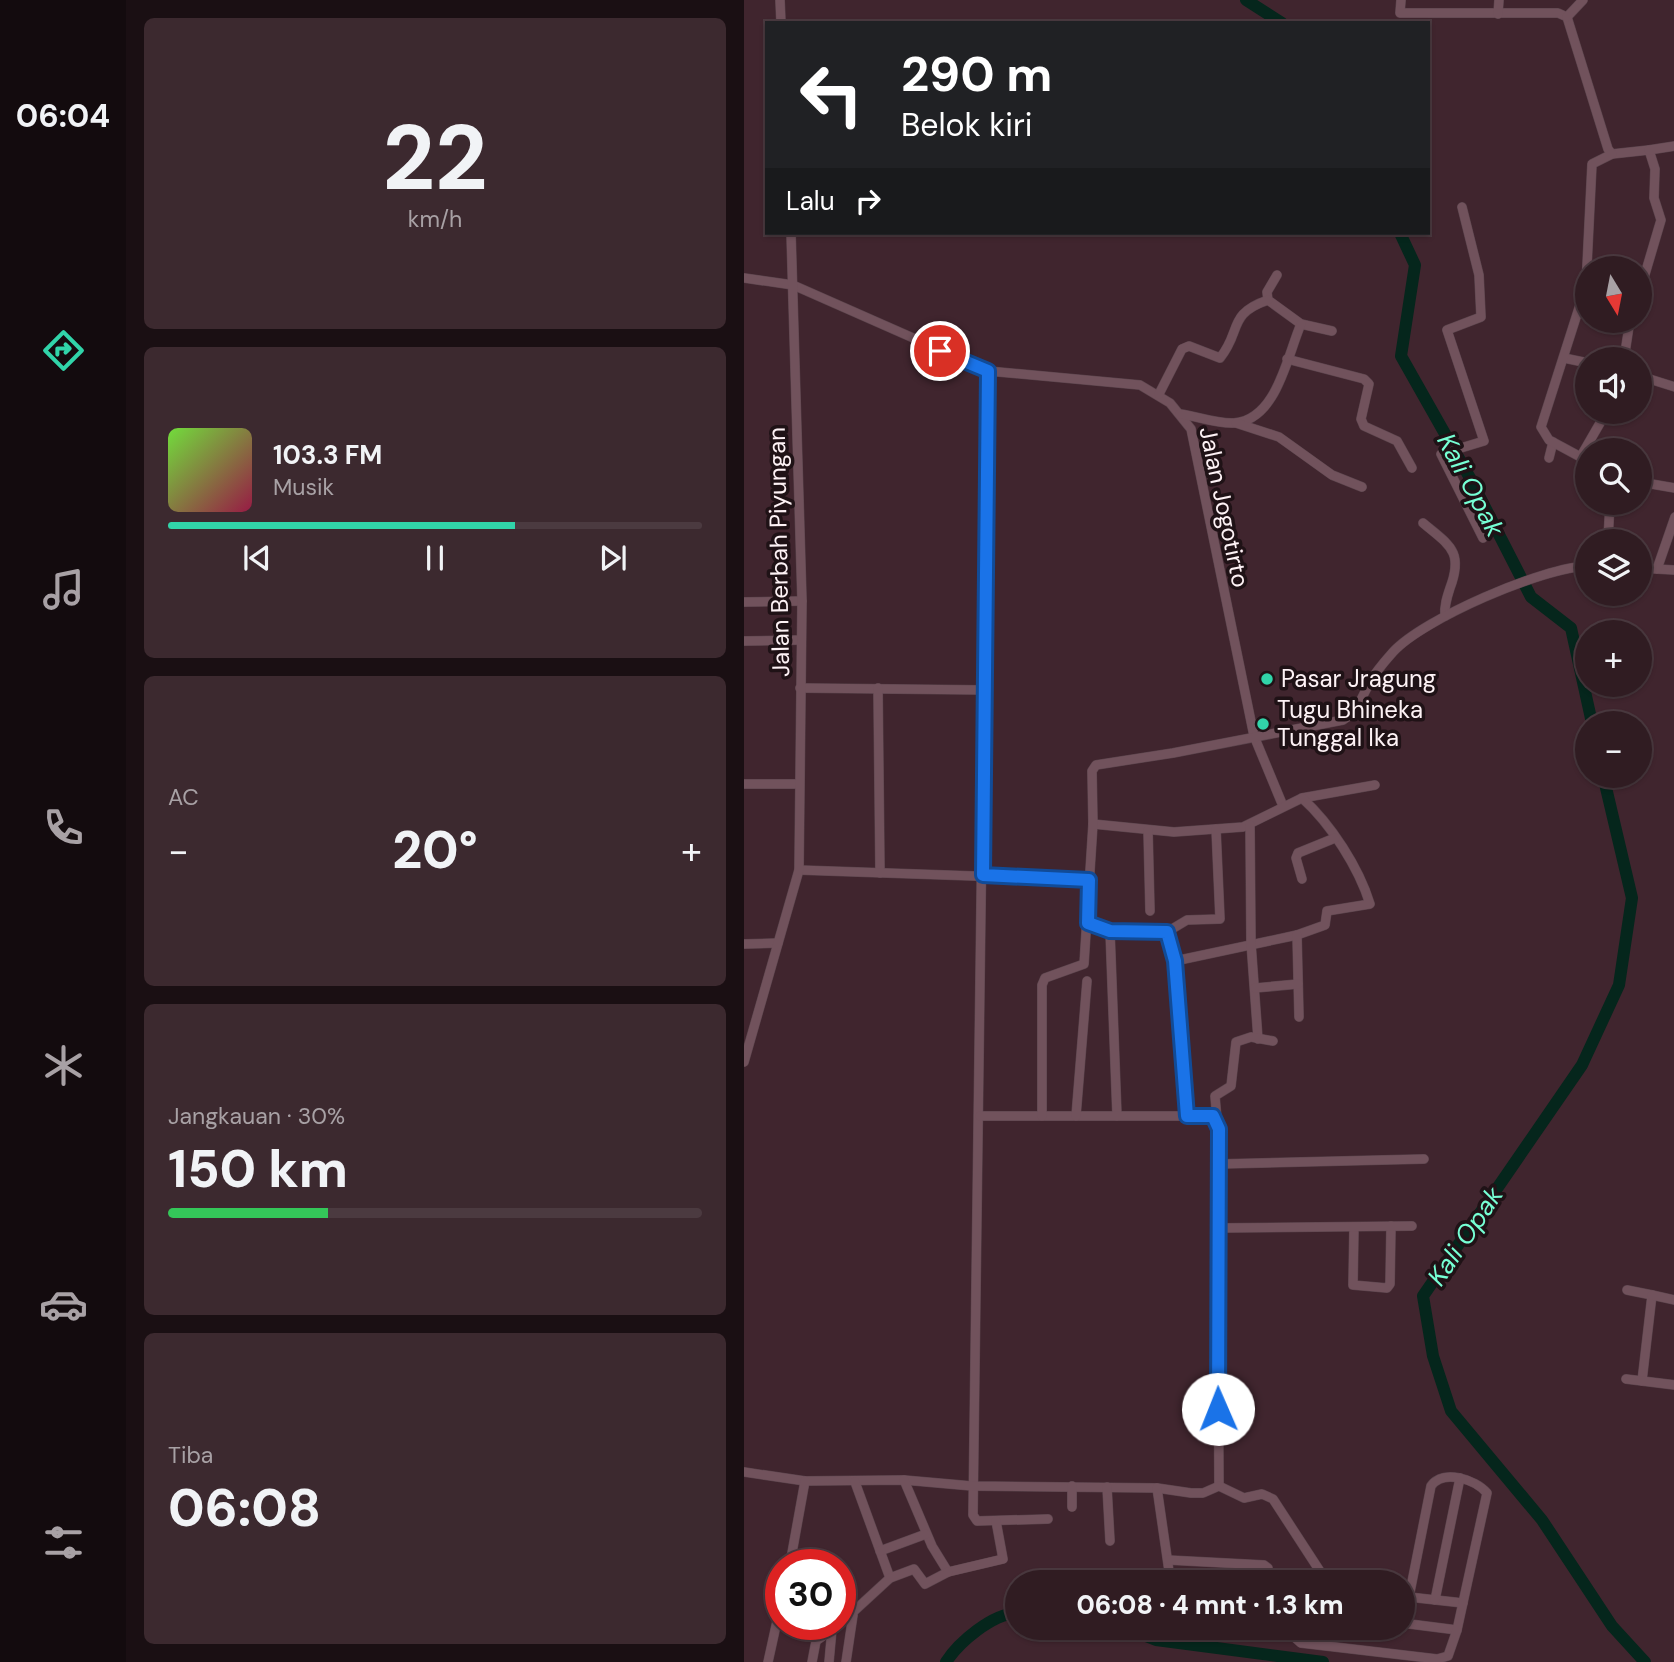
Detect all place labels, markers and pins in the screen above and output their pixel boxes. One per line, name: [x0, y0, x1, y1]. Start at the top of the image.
pin: [910, 321, 970, 381]
place label: Pasar Jragung: [1281, 663, 1436, 694]
marker: Pasar Jragung: [1259, 671, 1275, 687]
place label: Tugu Bhineka Tunggal Ika: [1277, 694, 1423, 753]
marker: Tugu Bhineka Tunggal Ika: [1255, 716, 1271, 732]

